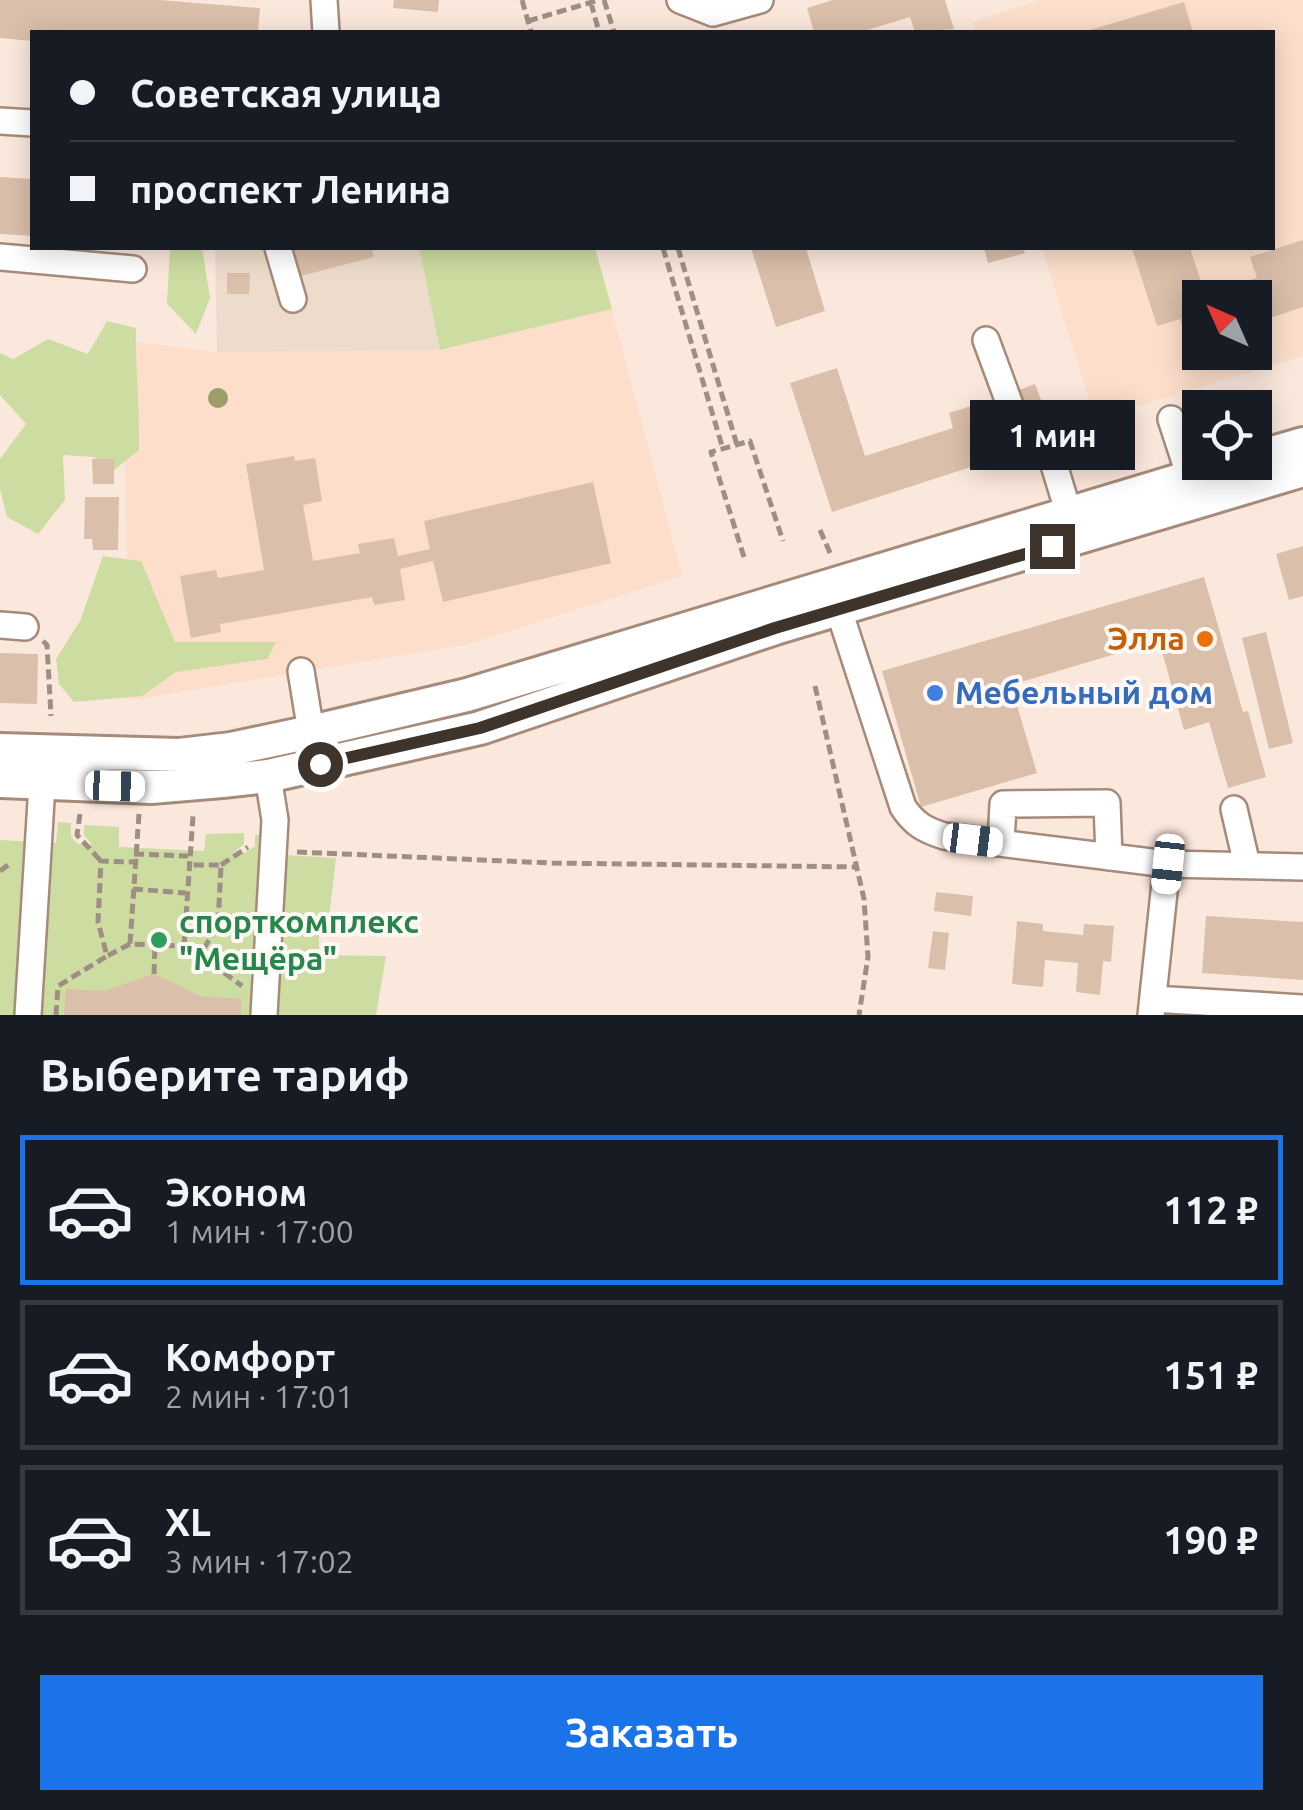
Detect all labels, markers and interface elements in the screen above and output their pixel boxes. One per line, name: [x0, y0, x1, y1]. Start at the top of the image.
text: Советская улица: [130, 72, 442, 114]
text: проспект Ленина: [130, 168, 451, 210]
north arrow: [1182, 280, 1272, 370]
map controls: [1182, 280, 1272, 480]
button: locate: [1182, 390, 1272, 480]
callout: 1 мин: [970, 401, 1134, 471]
text: 1 мин: [1008, 417, 1097, 453]
route end: [1030, 524, 1075, 569]
place label: Элла: [1107, 620, 1185, 656]
marker: Элла: [1194, 628, 1216, 650]
place label: Мебельный дом: [955, 674, 1213, 710]
marker: Мебельный дом: [924, 682, 946, 704]
route start: [298, 742, 343, 787]
car: [84, 770, 146, 802]
car: [941, 821, 1005, 859]
car: [1150, 833, 1186, 895]
place label: спорткомплекс "Мещёра": [179, 903, 419, 976]
marker: спорткомплекс "Мещёра": [148, 929, 170, 951]
text: Выберите тариф: [40, 1049, 410, 1100]
icon: car: [45, 1165, 135, 1255]
text: Эконом: [165, 1171, 307, 1213]
text: 112 ₽: [1163, 1189, 1258, 1231]
text: 1 мин · 17:00: [165, 1213, 354, 1249]
icon: car: [45, 1330, 135, 1420]
text: Комфорт: [165, 1336, 335, 1378]
text: 151 ₽: [1163, 1354, 1258, 1396]
text: 2 мин · 17:01: [165, 1378, 354, 1414]
icon: car: [45, 1495, 135, 1585]
text: XL: [165, 1501, 211, 1543]
text: 190 ₽: [1163, 1519, 1258, 1561]
text: 3 мин · 17:02: [165, 1543, 354, 1579]
button: Заказать: [40, 1675, 1263, 1790]

